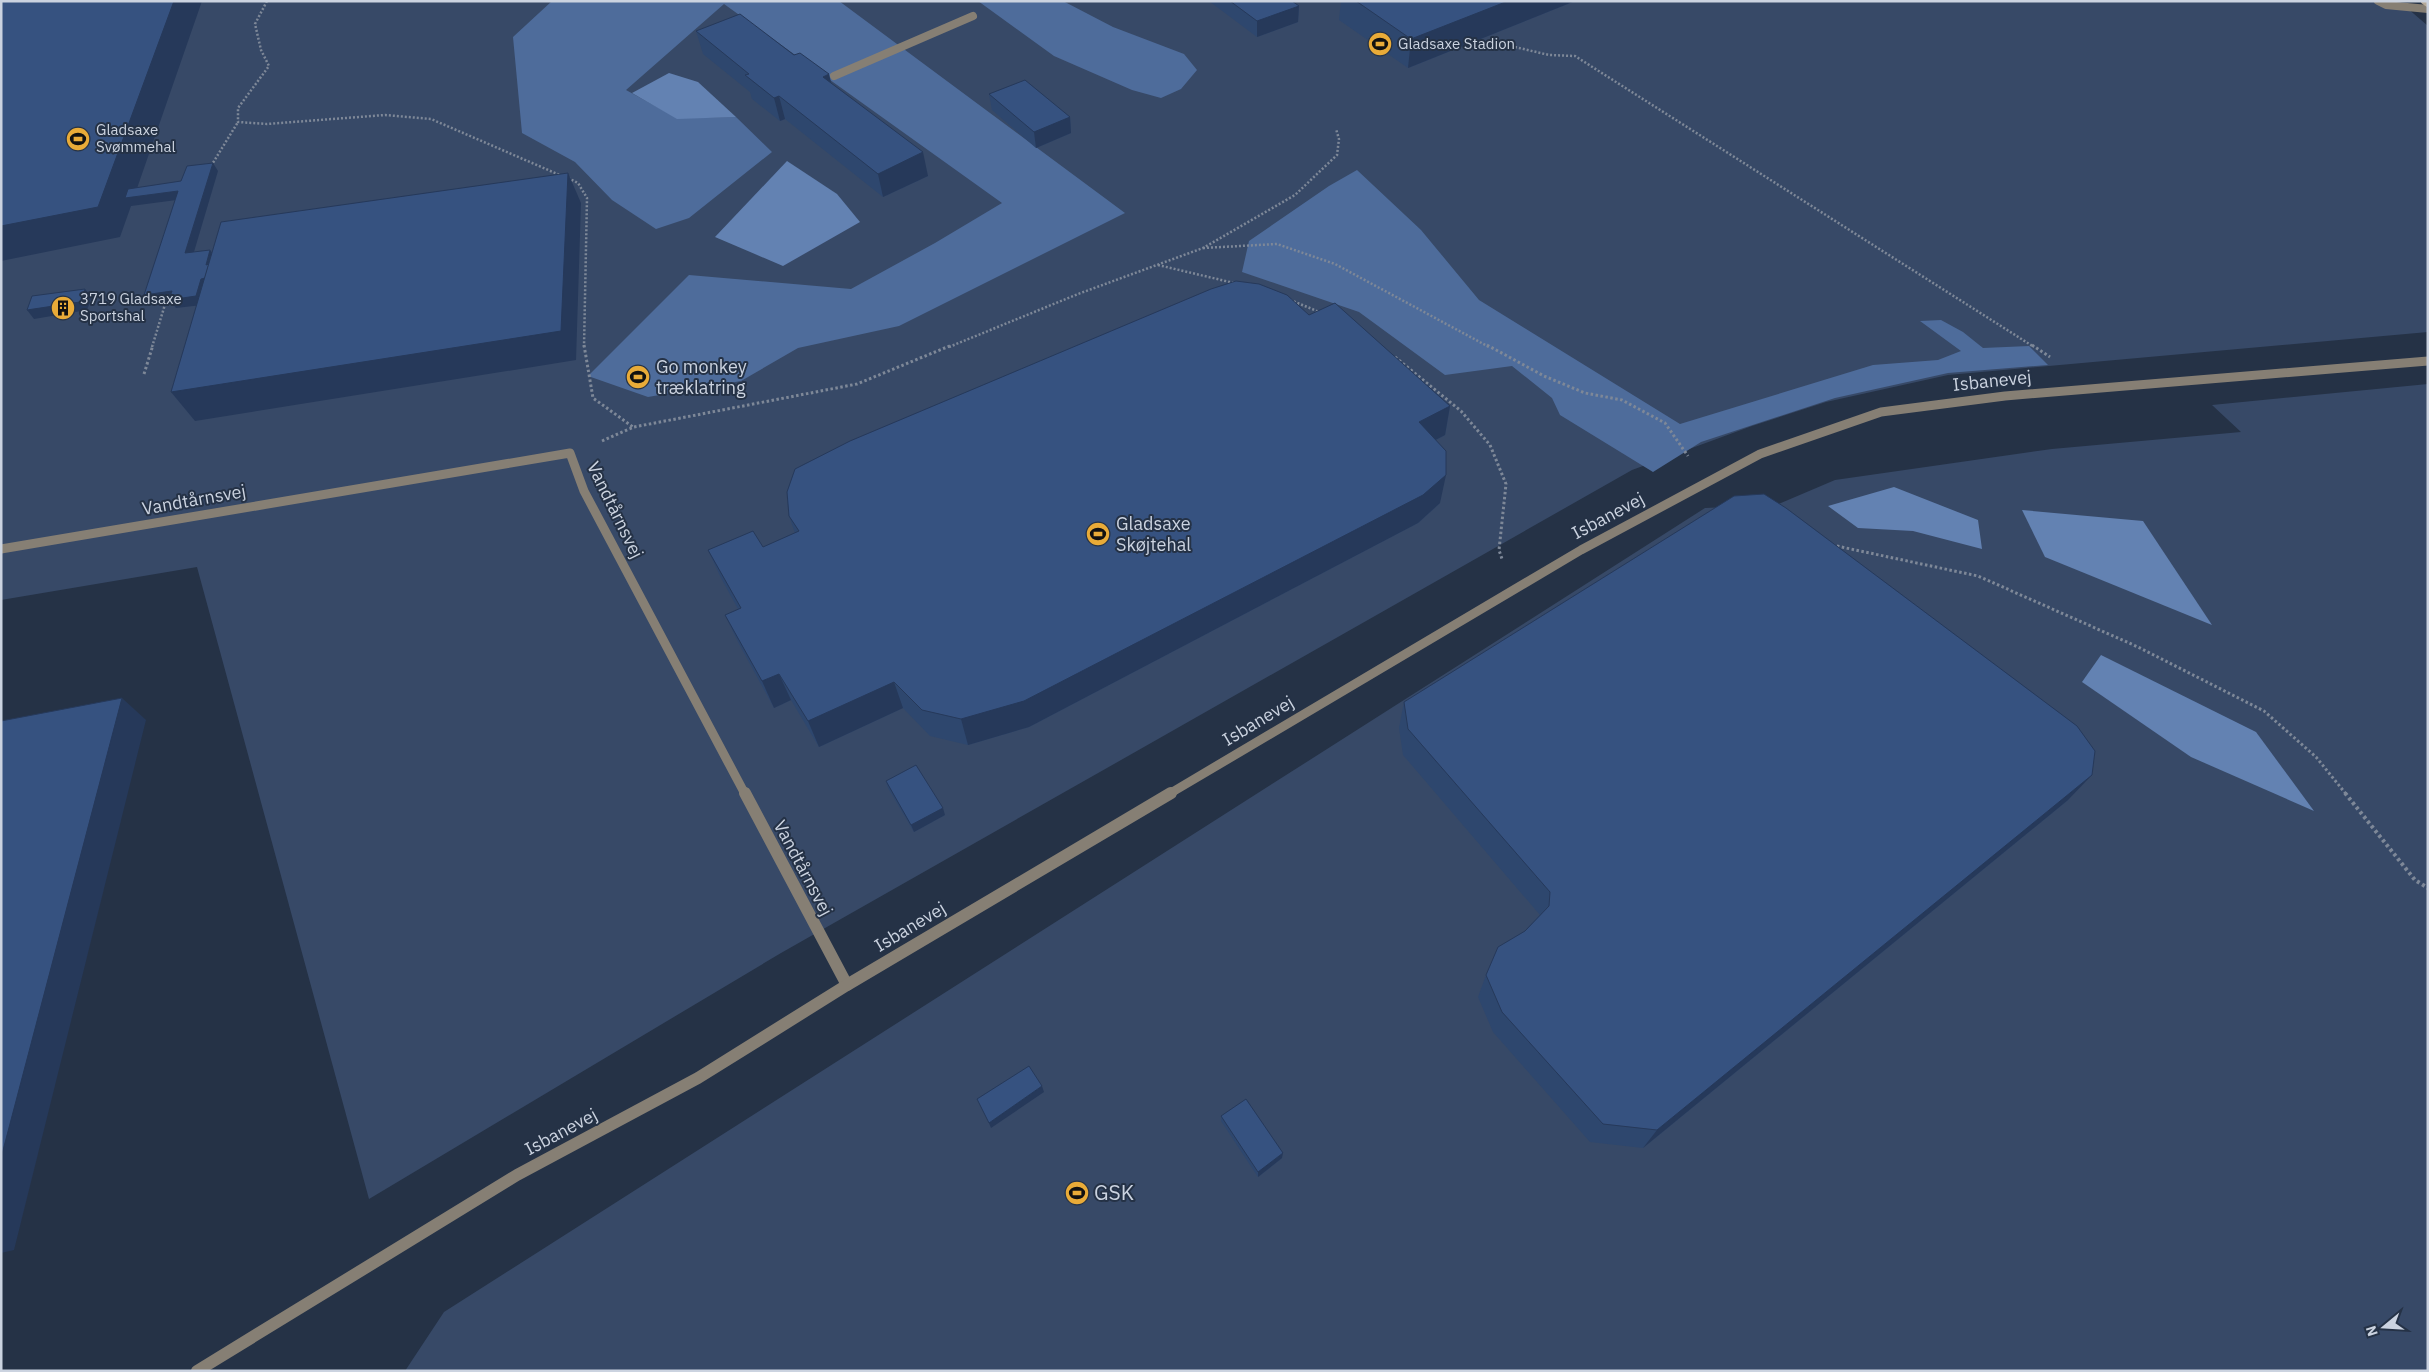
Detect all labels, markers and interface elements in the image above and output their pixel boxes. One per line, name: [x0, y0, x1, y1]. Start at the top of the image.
sports icon: Gladsaxe Stadion: [1367, 31, 1393, 57]
place label: Gladsaxe Stadion: [1398, 34, 1515, 53]
place label: Gladsaxe Svømmehal: [96, 120, 176, 156]
sports icon: Gladsaxe Svømmehal: [65, 126, 91, 152]
place label: 3719 Gladsaxe Sportshal: [80, 289, 182, 325]
building icon: 3719 Gladsaxe Sportshal: [50, 295, 76, 321]
place label: Go monkey træklatring: [656, 355, 747, 399]
sports icon: Go monkey træklatring: [625, 364, 651, 390]
street label: Isbanevej: [1951, 365, 2032, 396]
street label: Vandtårnsvej: [582, 458, 649, 562]
street label: Vandtårnsvej: [140, 479, 248, 520]
street label: Isbanevej: [1567, 487, 1648, 544]
place label: Gladsaxe Skøjtehal: [1116, 512, 1191, 556]
sports icon: Gladsaxe Skøjtehal: [1085, 521, 1111, 547]
street label: Isbanevej: [1218, 690, 1298, 751]
street label: Vandtårnsvej: [769, 816, 838, 920]
street label: Isbanevej: [870, 896, 950, 957]
street label: Isbanevej: [520, 1103, 601, 1160]
place label: GSK: [1094, 1178, 1134, 1206]
sports icon: GSK: [1064, 1180, 1090, 1206]
north arrow: [2359, 1302, 2409, 1352]
text: N: [2362, 1323, 2382, 1339]

